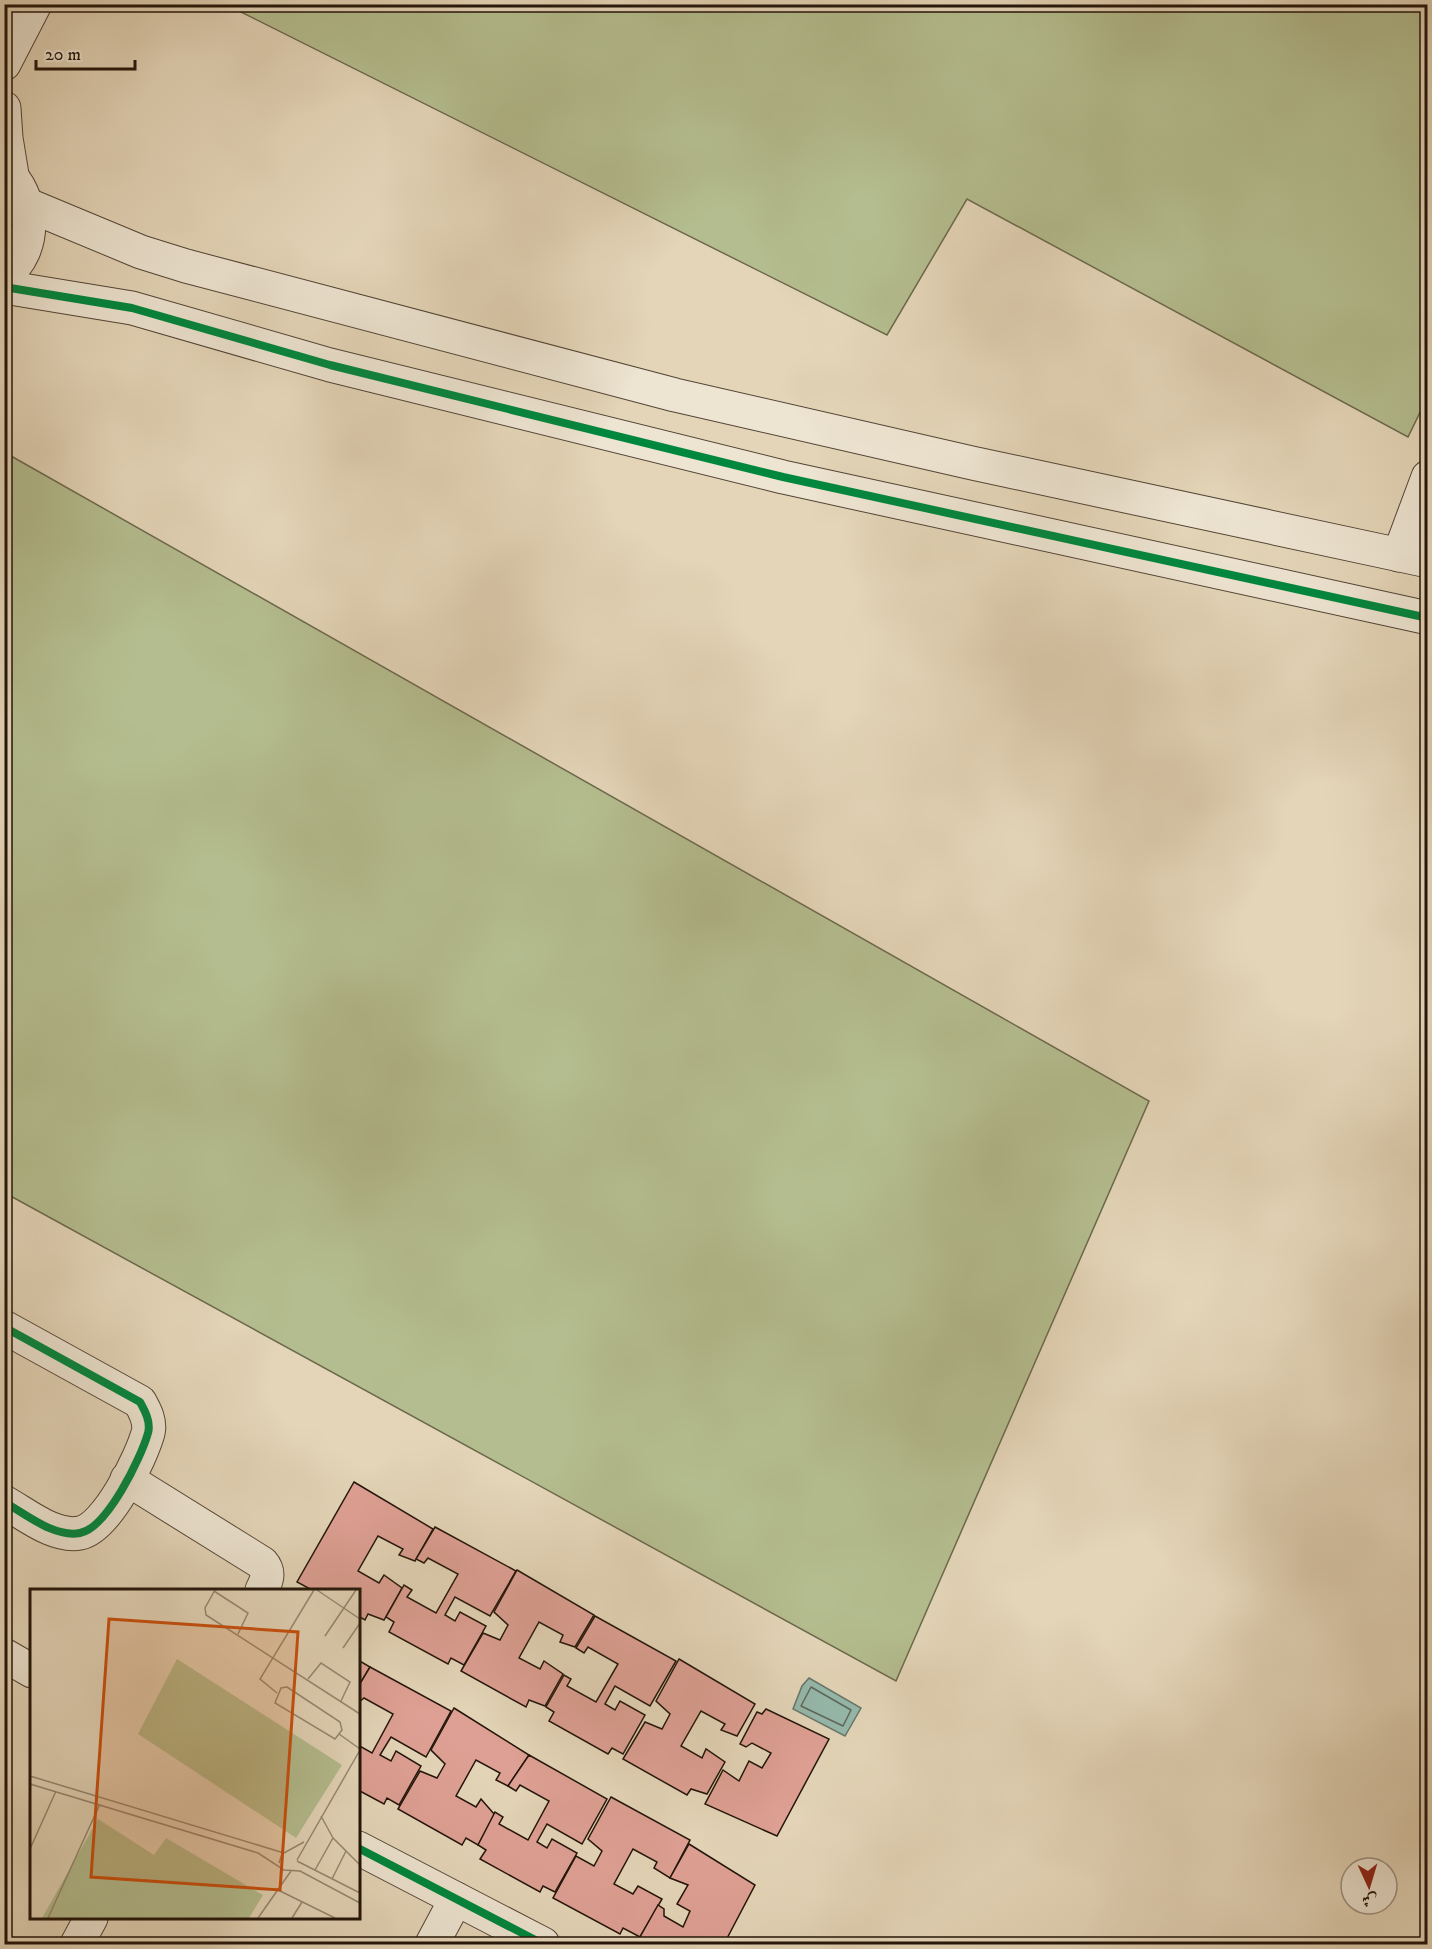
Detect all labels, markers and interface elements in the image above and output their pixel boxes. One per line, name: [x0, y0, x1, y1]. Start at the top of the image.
scale bar: [36, 33, 135, 71]
text: 20 m: [45, 44, 81, 66]
inset map: [30, 1589, 360, 1919]
north arrow: [1339, 1856, 1399, 1916]
text: ش: [1361, 1889, 1379, 1910]

